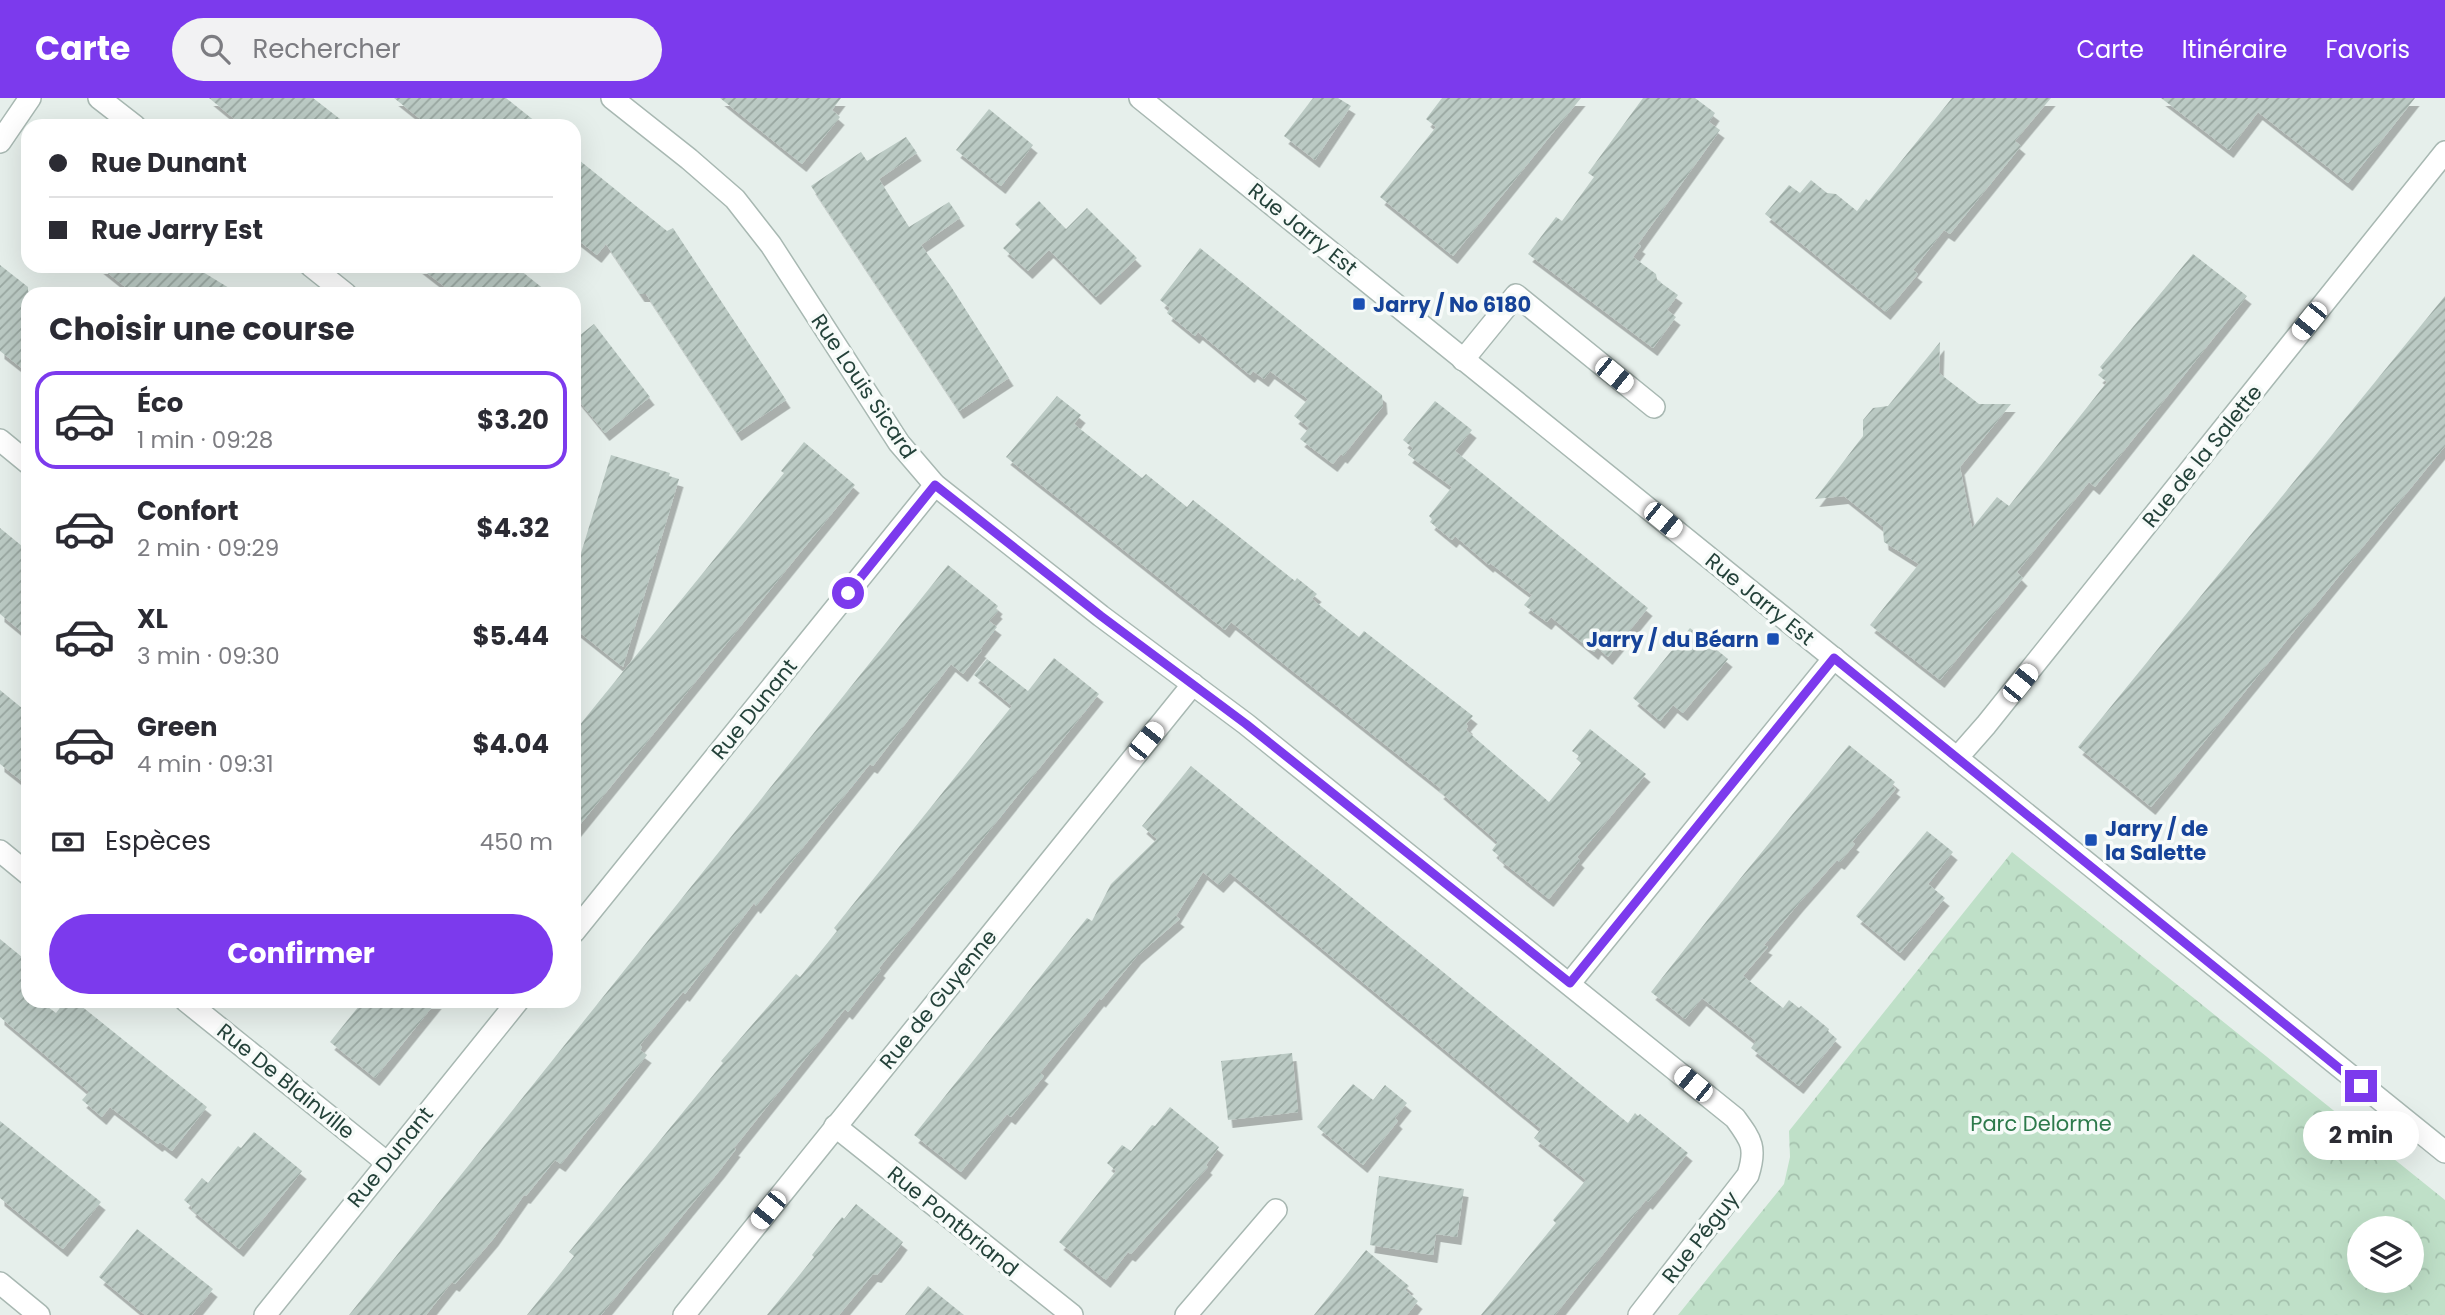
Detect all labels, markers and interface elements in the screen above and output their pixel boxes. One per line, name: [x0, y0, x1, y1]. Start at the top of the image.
search box: [172, 18, 662, 81]
text: Carte: [35, 25, 130, 72]
icon: search: [196, 30, 234, 68]
text: Rechercher: [252, 31, 401, 67]
text: Carte: [2076, 33, 2144, 66]
text: Itinéraire: [2182, 33, 2287, 66]
text: Favoris: [2325, 33, 2410, 66]
text: Rue Dunant: [91, 145, 247, 181]
street label: Rue Jarry Est: [1242, 176, 1364, 282]
text: Rue Jarry Est: [91, 212, 263, 248]
place label: Jarry / No 6180: [1373, 290, 1531, 319]
marker: Jarry / No 6180: [1351, 296, 1367, 312]
car: [2288, 298, 2331, 344]
text: Choisir une course: [49, 306, 355, 351]
street label: Rue Louis Sicard: [805, 308, 923, 464]
car: [1592, 354, 1637, 396]
street label: Rue de la Salette: [2135, 379, 2269, 533]
text: Éco: [137, 385, 183, 421]
icon: car: [53, 389, 116, 452]
text: $3.20: [477, 402, 549, 438]
text: 1 min · 09:28: [137, 424, 273, 456]
text: Confort: [137, 493, 239, 529]
icon: car: [53, 497, 116, 560]
car: [1641, 499, 1686, 541]
text: $4.32: [476, 510, 549, 546]
text: 2 min · 09:29: [137, 532, 279, 564]
street label: Rue Jarry Est: [1699, 546, 1821, 652]
route start: [832, 577, 864, 609]
text: XL: [137, 601, 168, 637]
icon: car: [53, 605, 116, 668]
text: $5.44: [472, 618, 549, 654]
place label: Jarry / du Béarn: [1586, 625, 1759, 654]
marker: Jarry / du Béarn: [1765, 631, 1781, 647]
text: 3 min · 09:30: [137, 640, 280, 672]
street label: Rue Dunant: [704, 653, 804, 765]
car: [1999, 660, 2042, 706]
text: Green: [137, 709, 218, 745]
icon: car: [53, 713, 116, 776]
car: [1125, 718, 1168, 764]
text: $4.04: [472, 726, 549, 762]
text: 4 min · 09:31: [137, 748, 274, 780]
place label: Jarry / de la Salette: [2105, 814, 2208, 867]
icon: cash: [49, 823, 87, 861]
text: Espèces: [105, 823, 211, 859]
text: 450 m: [480, 826, 553, 858]
marker: Jarry / de la Salette: [2083, 832, 2099, 848]
button: Confirmer: [49, 914, 553, 994]
street label: Rue de Guyenne: [873, 923, 1003, 1075]
street label: Rue De Blainville: [211, 1016, 361, 1146]
car: [1671, 1063, 1716, 1105]
route end: [2345, 1070, 2377, 1102]
street label: Rue Dunant: [340, 1101, 440, 1213]
park label: Parc Delorme: [1970, 1109, 2112, 1138]
callout: 2 min: [2303, 1110, 2419, 1160]
text: 2 min: [2329, 1119, 2393, 1151]
street label: Rue Pontbriand: [881, 1159, 1025, 1283]
street label: Rue Péguy: [1655, 1185, 1745, 1289]
car: [747, 1187, 790, 1233]
map controls: [2347, 1216, 2424, 1293]
button: layers: [2347, 1216, 2424, 1293]

